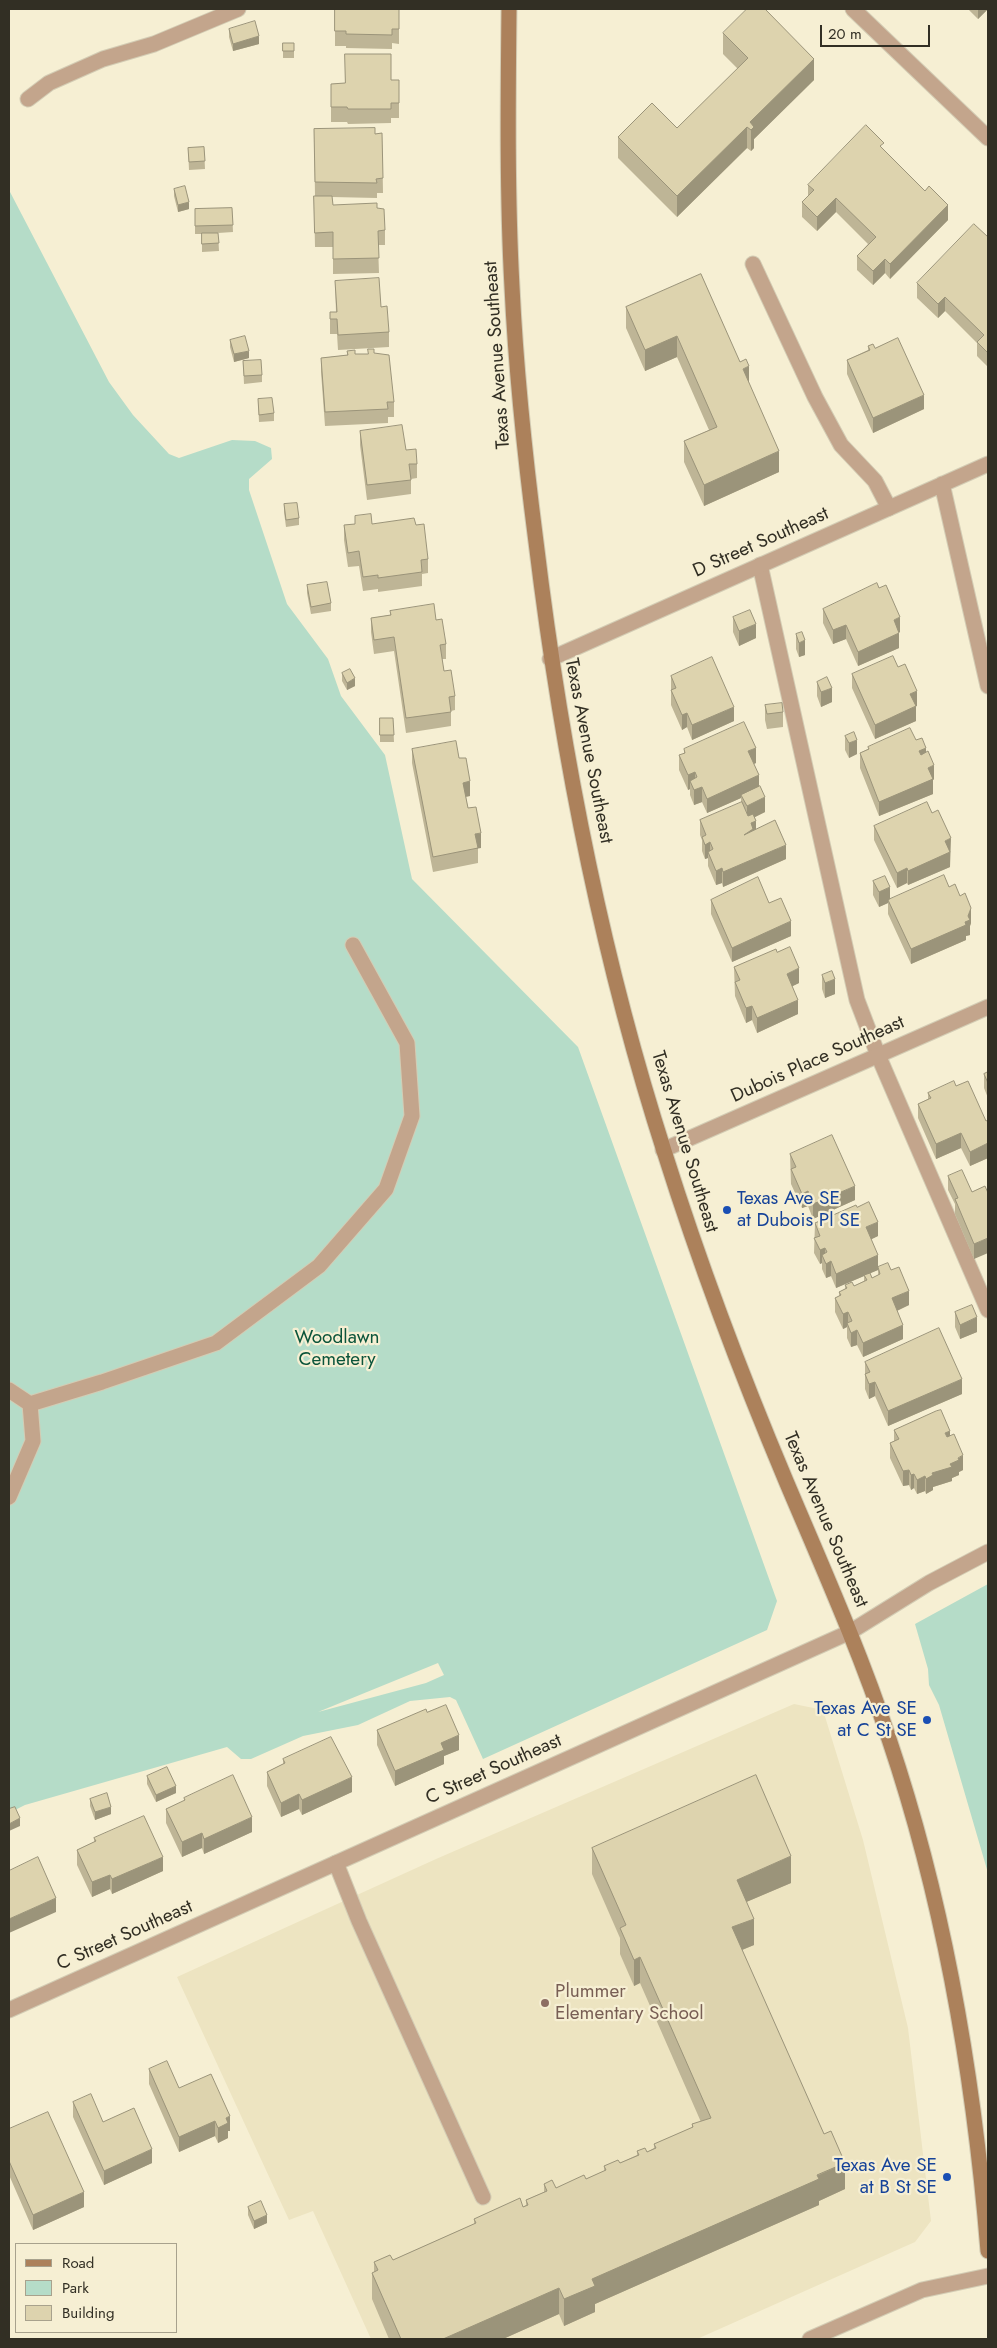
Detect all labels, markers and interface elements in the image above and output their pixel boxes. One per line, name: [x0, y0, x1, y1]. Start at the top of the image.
scale bar: [822, 15, 932, 47]
text: 20 m: [828, 23, 862, 45]
street label: Texas Avenue Southeast: [480, 260, 516, 450]
street label: D Street Southeast: [690, 503, 832, 583]
street label: Texas Avenue Southeast: [559, 656, 617, 846]
street label: Dubois Place Southeast: [728, 1011, 908, 1109]
street label: Texas Avenue Southeast: [646, 1049, 722, 1235]
place label: Texas Ave SE at Dubois Pl SE: [737, 1188, 860, 1232]
marker: Texas Ave SE at Dubois Pl SE: [721, 1204, 733, 1216]
park label: Woodlawn Cemetery: [294, 1327, 380, 1371]
street label: Texas Avenue Southeast: [778, 1429, 872, 1611]
place label: Texas Ave SE at C St SE: [814, 1698, 917, 1742]
marker: Texas Ave SE at C St SE: [921, 1714, 933, 1726]
street label: C Street Southeast: [423, 1730, 565, 1810]
street label: C Street Southeast: [54, 1896, 196, 1976]
place label: Plummer Elementary School: [555, 1981, 704, 2025]
marker: Plummer Elementary School: [539, 1997, 551, 2009]
place label: Texas Ave SE at B St SE: [834, 2155, 937, 2199]
marker: Texas Ave SE at B St SE: [941, 2171, 953, 2183]
legend: [15, 2243, 178, 2333]
text: Road: [62, 2252, 94, 2274]
text: Park: [62, 2277, 89, 2299]
text: Building: [62, 2302, 114, 2324]

